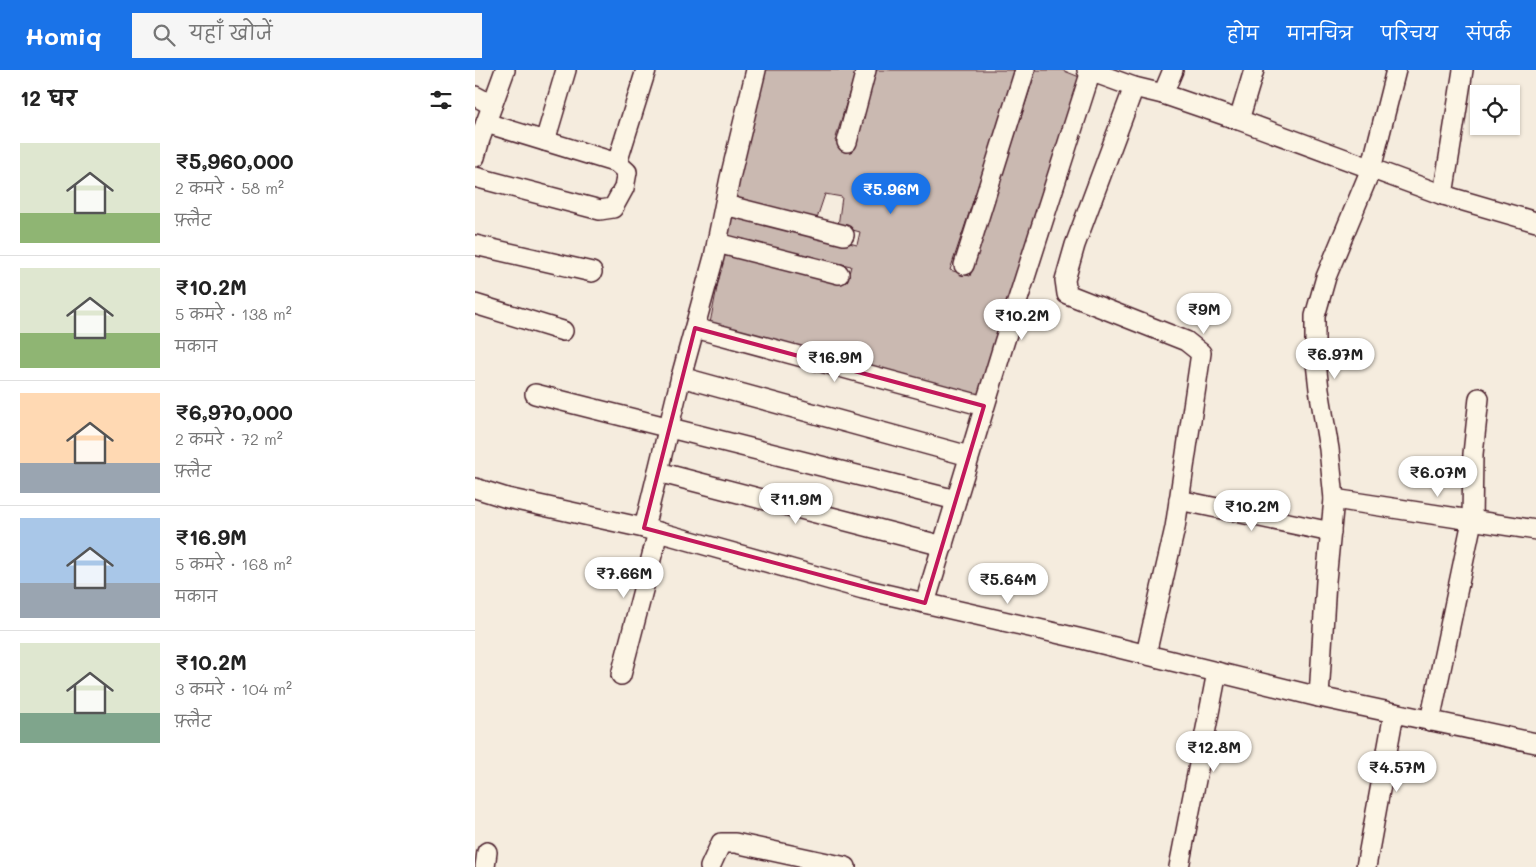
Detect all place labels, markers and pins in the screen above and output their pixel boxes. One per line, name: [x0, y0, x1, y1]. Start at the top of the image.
pin: ₹5.96M: [850, 172, 932, 215]
pin: ₹9M: [1180, 292, 1228, 335]
pin: ₹10.2M: [981, 298, 1063, 341]
pin: ₹6.97M: [1294, 338, 1376, 380]
pin: ₹16.9M: [794, 340, 876, 383]
pin: ₹6.07M: [1397, 456, 1479, 498]
pin: ₹11.9M: [755, 482, 837, 525]
pin: ₹10.2M: [1211, 490, 1293, 532]
pin: ₹7.66M: [583, 556, 665, 599]
pin: ₹5.64M: [967, 562, 1049, 605]
pin: ₹12.8M: [1173, 730, 1255, 773]
pin: ₹4.57M: [1356, 750, 1438, 793]

